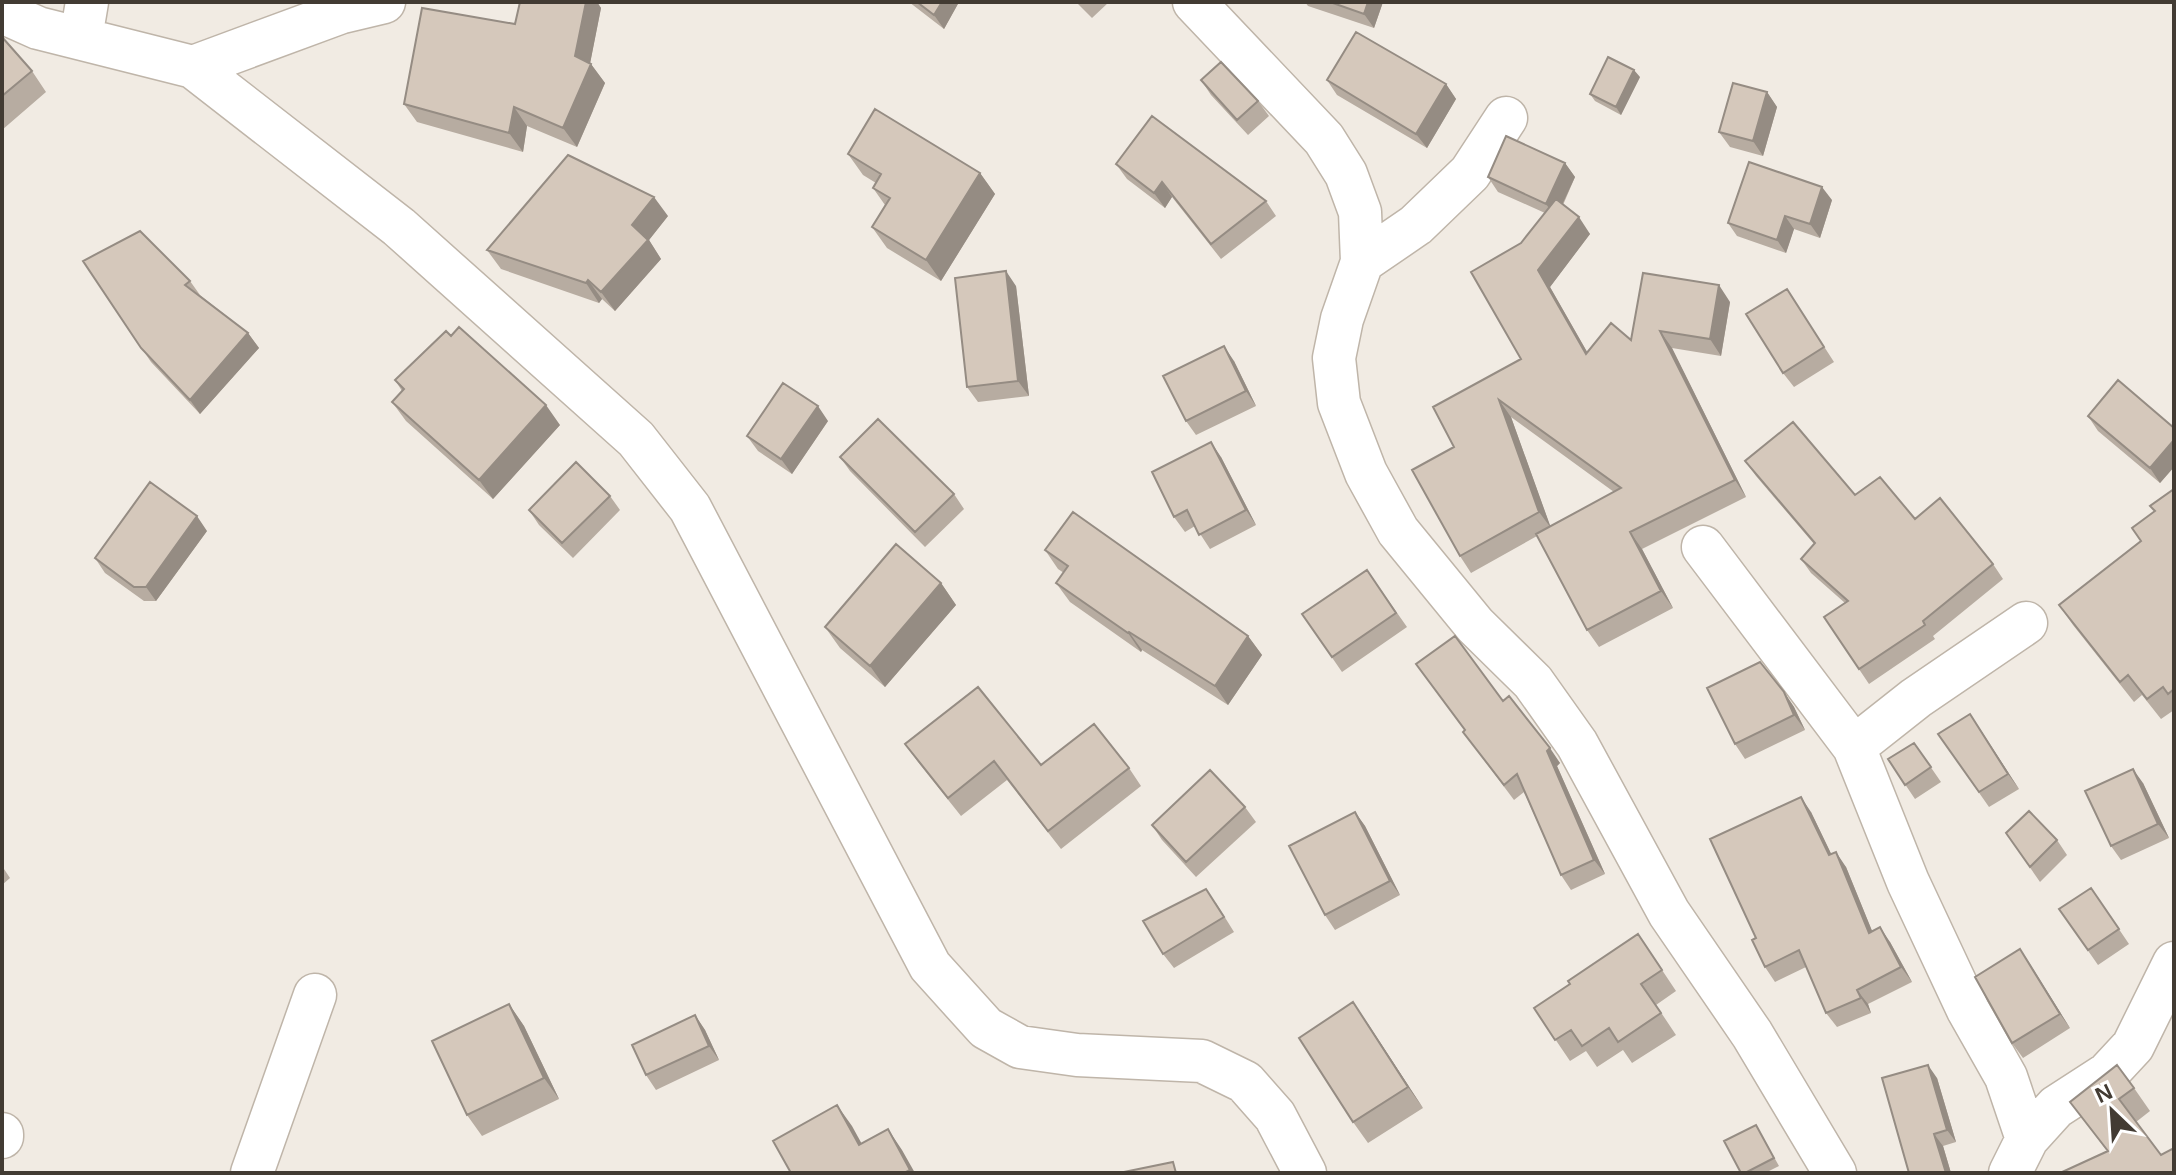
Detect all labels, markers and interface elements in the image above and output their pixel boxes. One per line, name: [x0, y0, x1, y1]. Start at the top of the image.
north arrow: [2072, 1071, 2152, 1151]
text: N: [2091, 1079, 2116, 1108]

